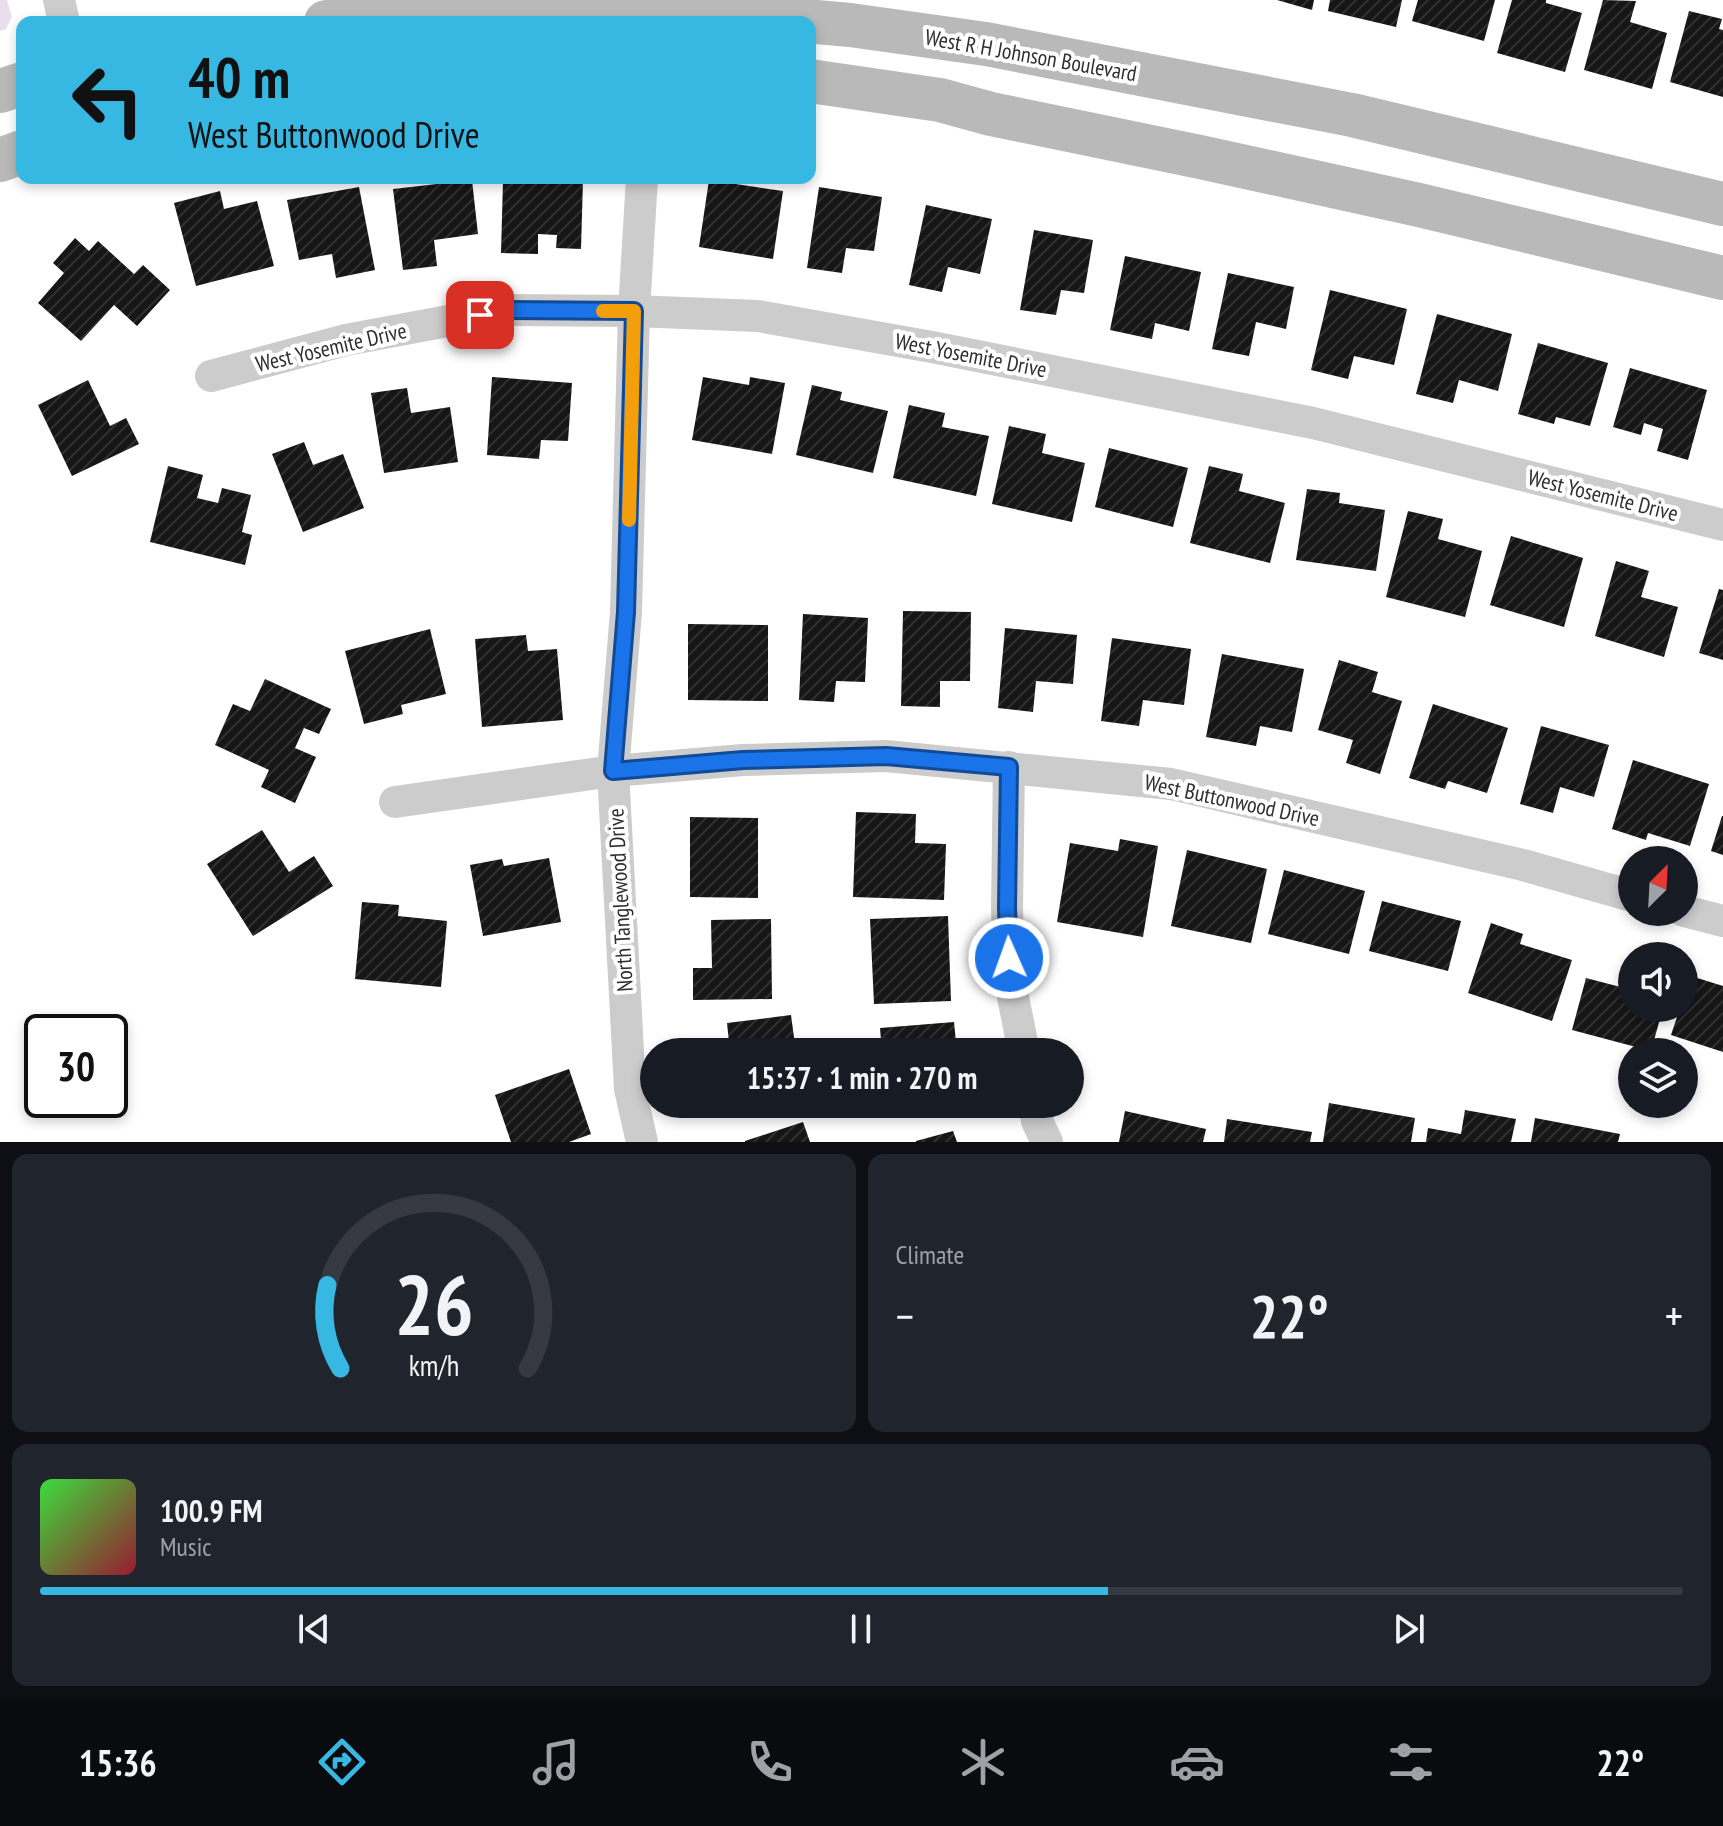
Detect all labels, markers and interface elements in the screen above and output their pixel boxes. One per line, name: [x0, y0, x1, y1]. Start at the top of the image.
street label: West R H Johnson Boulevard: [923, 23, 1139, 87]
text: 40 m: [188, 41, 290, 113]
icon: left: [56, 48, 160, 152]
text: West Buttonwood Drive: [188, 111, 480, 158]
pin: [446, 281, 514, 349]
icon: arrive: [458, 293, 502, 337]
street label: West Yosemite Drive: [253, 316, 409, 378]
street label: West Yosemite Drive: [893, 327, 1049, 383]
street label: West Yosemite Drive: [1525, 463, 1681, 527]
street label: West Buttonwood Drive: [1142, 768, 1322, 832]
street label: North Tanglewood Drive: [601, 808, 639, 992]
north arrow: [1618, 846, 1698, 926]
map controls: [1618, 846, 1698, 1118]
position arrow: [967, 916, 1051, 1000]
button: sound: [1618, 942, 1698, 1022]
speed limit sign: 30: [24, 1014, 128, 1118]
button: layers: [1618, 1038, 1698, 1118]
text: 15:37 · 1 min · 270 m: [747, 1058, 977, 1097]
text: Climate: [896, 1238, 964, 1271]
text: 26: [394, 1250, 474, 1358]
text: 22°: [1250, 1277, 1329, 1355]
text: −: [896, 1287, 914, 1344]
text: +: [1665, 1287, 1683, 1344]
text: km/h: [408, 1347, 459, 1384]
text: 100.9 FM: [160, 1491, 262, 1530]
text: Music: [160, 1530, 212, 1563]
icon: previous: [292, 1607, 336, 1651]
icon: pause: [839, 1607, 883, 1651]
icon: next: [1387, 1607, 1431, 1651]
icon: directions: [314, 1734, 370, 1790]
icon: music: [528, 1734, 584, 1790]
icon: phone: [742, 1734, 798, 1790]
icon: climate: [955, 1734, 1011, 1790]
icon: car: [1169, 1734, 1225, 1790]
icon: filters: [1383, 1734, 1439, 1790]
text: 15:36: [79, 1739, 157, 1786]
text: 22°: [1597, 1739, 1644, 1786]

